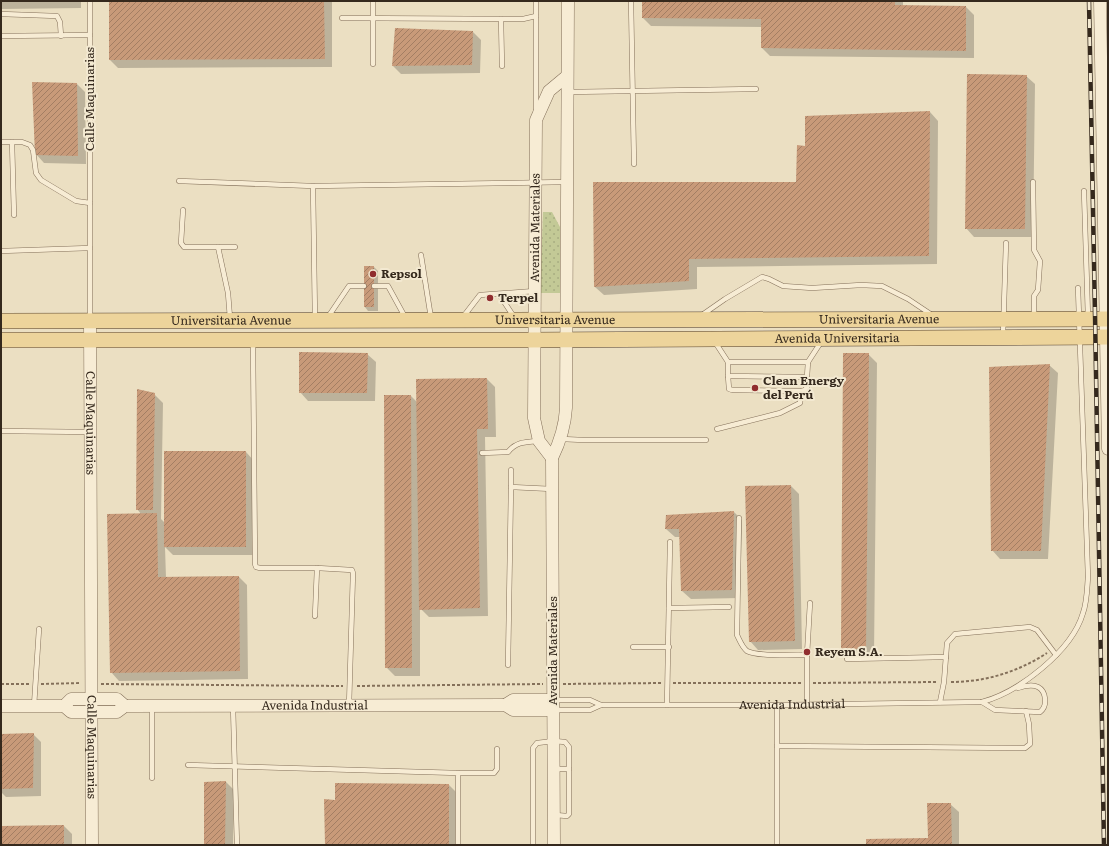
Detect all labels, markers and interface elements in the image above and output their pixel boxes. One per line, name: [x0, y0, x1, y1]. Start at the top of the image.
street label: Calle Maquinarias: [80, 46, 98, 151]
street label: Avenida Materiales: [525, 173, 544, 283]
place label: Repsol: [381, 264, 423, 282]
marker: Repsol: [368, 269, 378, 279]
place label: Terpel: [498, 288, 539, 306]
marker: Terpel: [485, 293, 495, 303]
street label: Universitaria Avenue: [819, 309, 939, 328]
street label: Universitaria Avenue: [171, 310, 291, 329]
street label: Universitaria Avenue: [495, 310, 615, 328]
street label: Avenida Universitaria: [774, 328, 900, 347]
street label: Calle Maquinarias: [82, 371, 101, 476]
place label: Clean Energy del Perú: [763, 371, 845, 403]
marker: Clean Energy del Perú: [750, 383, 760, 393]
street label: Avenida Materiales: [543, 596, 561, 706]
place label: Reyem S.A.: [815, 642, 883, 660]
marker: Reyem S.A.: [802, 647, 812, 657]
street label: Avenida Industrial: [739, 694, 845, 713]
street label: Calle Maquinarias: [83, 695, 102, 800]
street label: Avenida Industrial: [261, 695, 368, 714]

